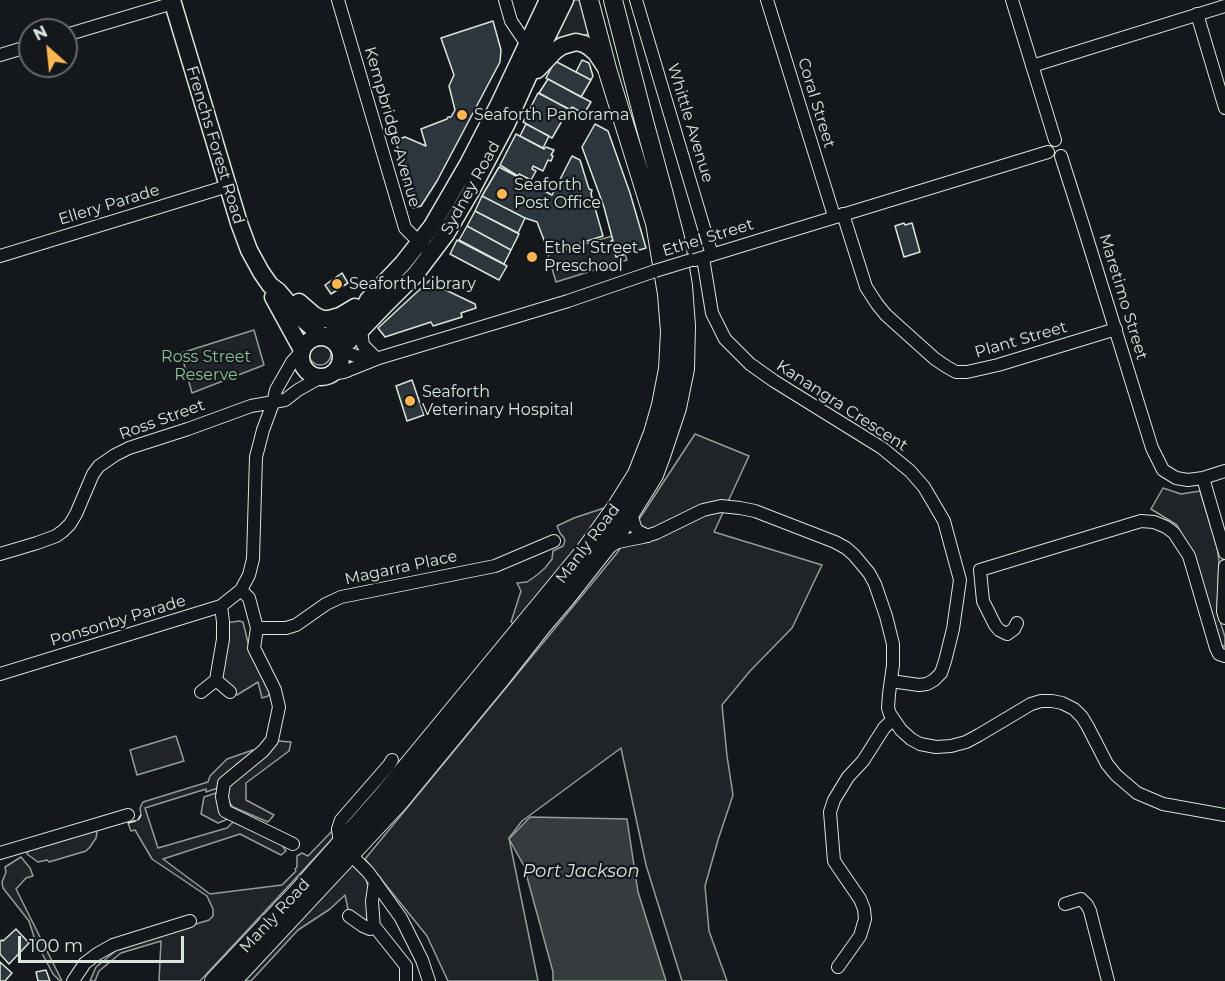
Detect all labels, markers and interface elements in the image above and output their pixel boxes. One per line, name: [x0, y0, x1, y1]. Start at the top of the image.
north arrow: [18, 18, 78, 78]
text: N: [30, 22, 51, 45]
street label: Kempbridge Avenue: [360, 45, 424, 209]
street label: Coral Street: [793, 56, 839, 150]
street label: Whittle Avenue: [663, 61, 717, 185]
street label: Frenchs Forest Road: [182, 64, 248, 226]
place label: Seaforth Panorama: [474, 105, 629, 125]
marker: Seaforth Panorama: [455, 108, 469, 122]
street label: Sydney Road: [437, 138, 505, 238]
place label: Seaforth Post Office: [514, 175, 601, 213]
street label: Ellery Parade: [56, 181, 162, 229]
marker: Seaforth Post Office: [495, 187, 509, 201]
street label: Ethel Street: [660, 215, 756, 261]
street label: Maretimo Street: [1095, 232, 1151, 362]
place label: Ethel Street Preschool: [544, 238, 638, 276]
marker: Ethel Street Preschool: [525, 250, 539, 264]
place label: Seaforth Library: [349, 274, 476, 294]
marker: Seaforth Library: [330, 277, 344, 291]
street label: Plant Street: [973, 318, 1069, 362]
park label: Ross Street Reserve: [161, 347, 251, 385]
street label: Kanangra Crescent: [773, 356, 911, 456]
place label: Seaforth Veterinary Hospital: [422, 382, 574, 420]
marker: Seaforth Veterinary Hospital: [403, 394, 417, 408]
street label: Ross Street: [117, 396, 207, 444]
street label: Manly Road: [552, 500, 624, 588]
street label: Magarra Place: [343, 547, 459, 589]
street label: Ponsonby Parade: [48, 591, 188, 651]
water label: Port Jackson: [522, 861, 640, 883]
street label: Manly Road: [236, 875, 314, 957]
scale bar: [21, 924, 188, 962]
text: 100 m: [29, 935, 83, 957]

